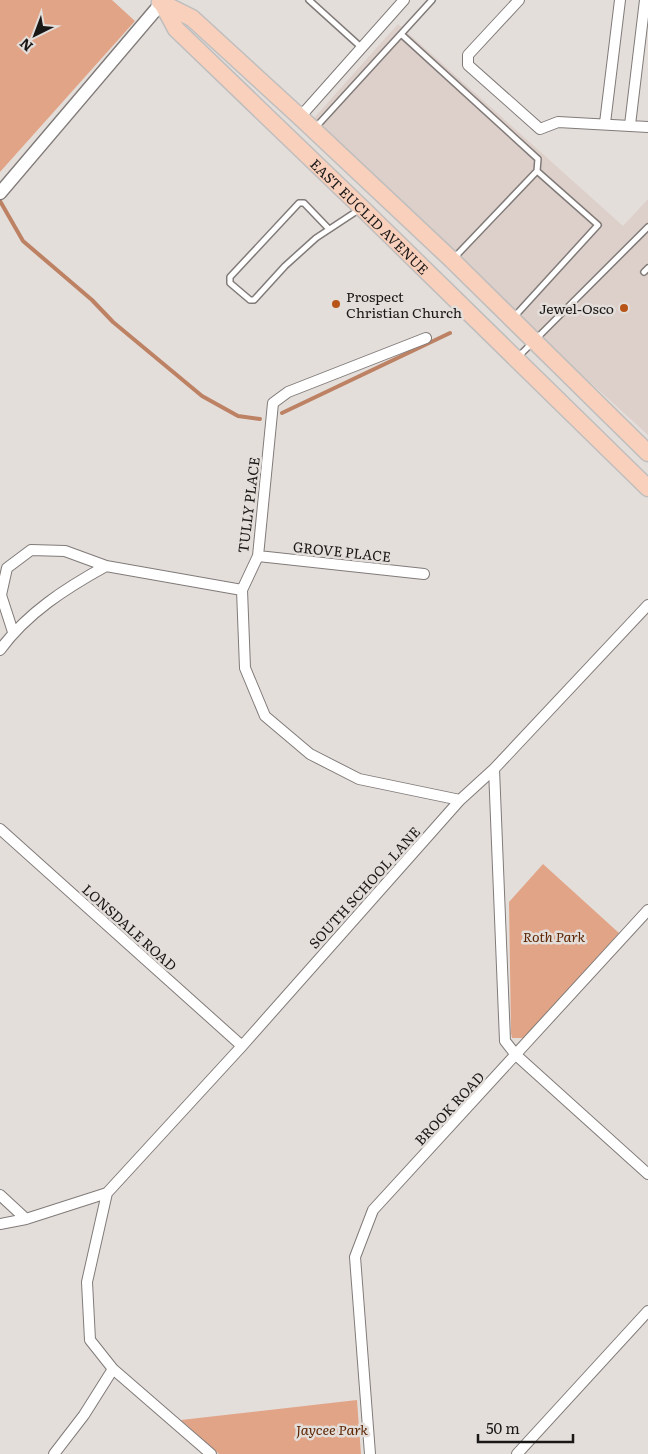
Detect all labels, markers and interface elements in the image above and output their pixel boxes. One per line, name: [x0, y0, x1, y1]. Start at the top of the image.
north arrow: [10, 10, 60, 60]
text: N: [14, 34, 37, 57]
street label: EAST EUCLID AVENUE: [306, 154, 434, 279]
place label: Prospect Christian Church: [346, 286, 462, 322]
marker: Prospect Christian Church: [330, 298, 342, 310]
place label: Jewel-Osco: [539, 298, 614, 318]
marker: Jewel-Osco: [618, 302, 630, 314]
street label: TULLY PLACE: [232, 456, 264, 554]
street label: GROVE PLACE: [292, 536, 392, 566]
street label: SOUTH SCHOOL LANE: [304, 822, 424, 952]
street label: LONSDALE ROAD: [78, 879, 182, 975]
park label: Roth Park: [523, 926, 586, 946]
street label: BROOK ROAD: [410, 1067, 489, 1149]
scale bar: [478, 1412, 573, 1444]
text: 50 m: [486, 1416, 520, 1439]
park label: Jaycee Park: [296, 1419, 368, 1439]

